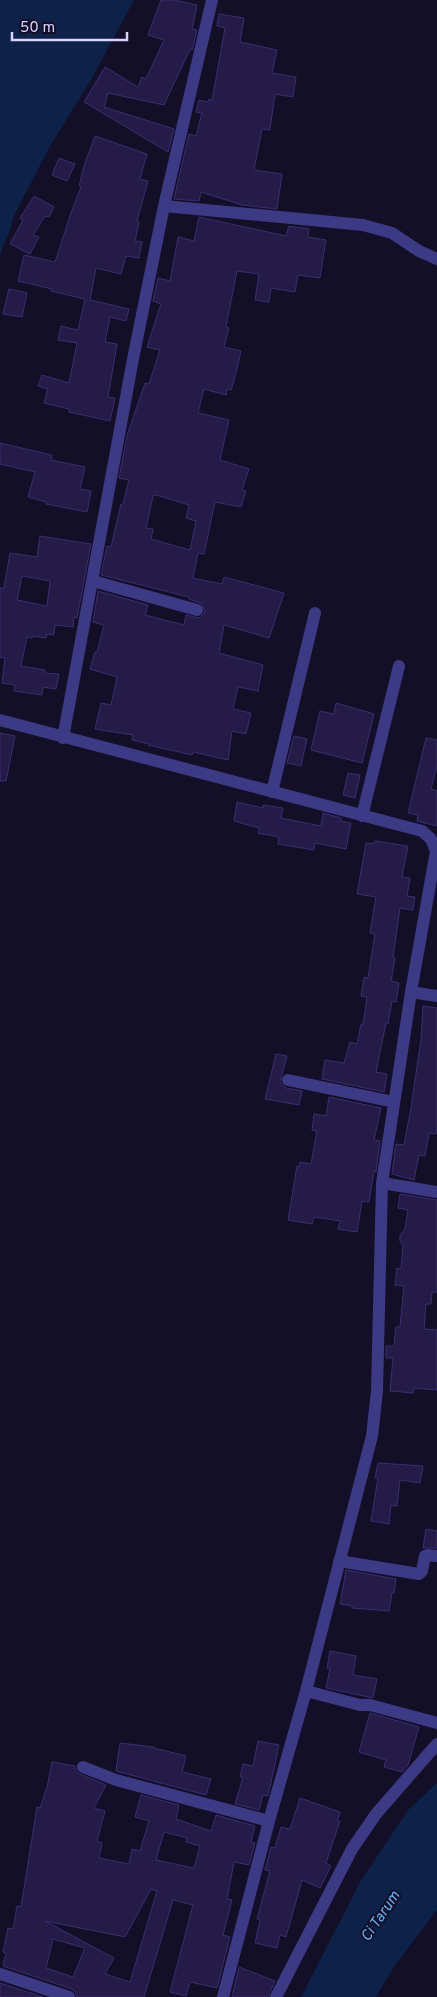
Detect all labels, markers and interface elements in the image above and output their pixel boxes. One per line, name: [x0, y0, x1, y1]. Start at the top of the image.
scale bar: [12, 10, 128, 42]
text: 50 m: [20, 19, 55, 38]
water label: Ci Tarum: [357, 1887, 405, 1946]

